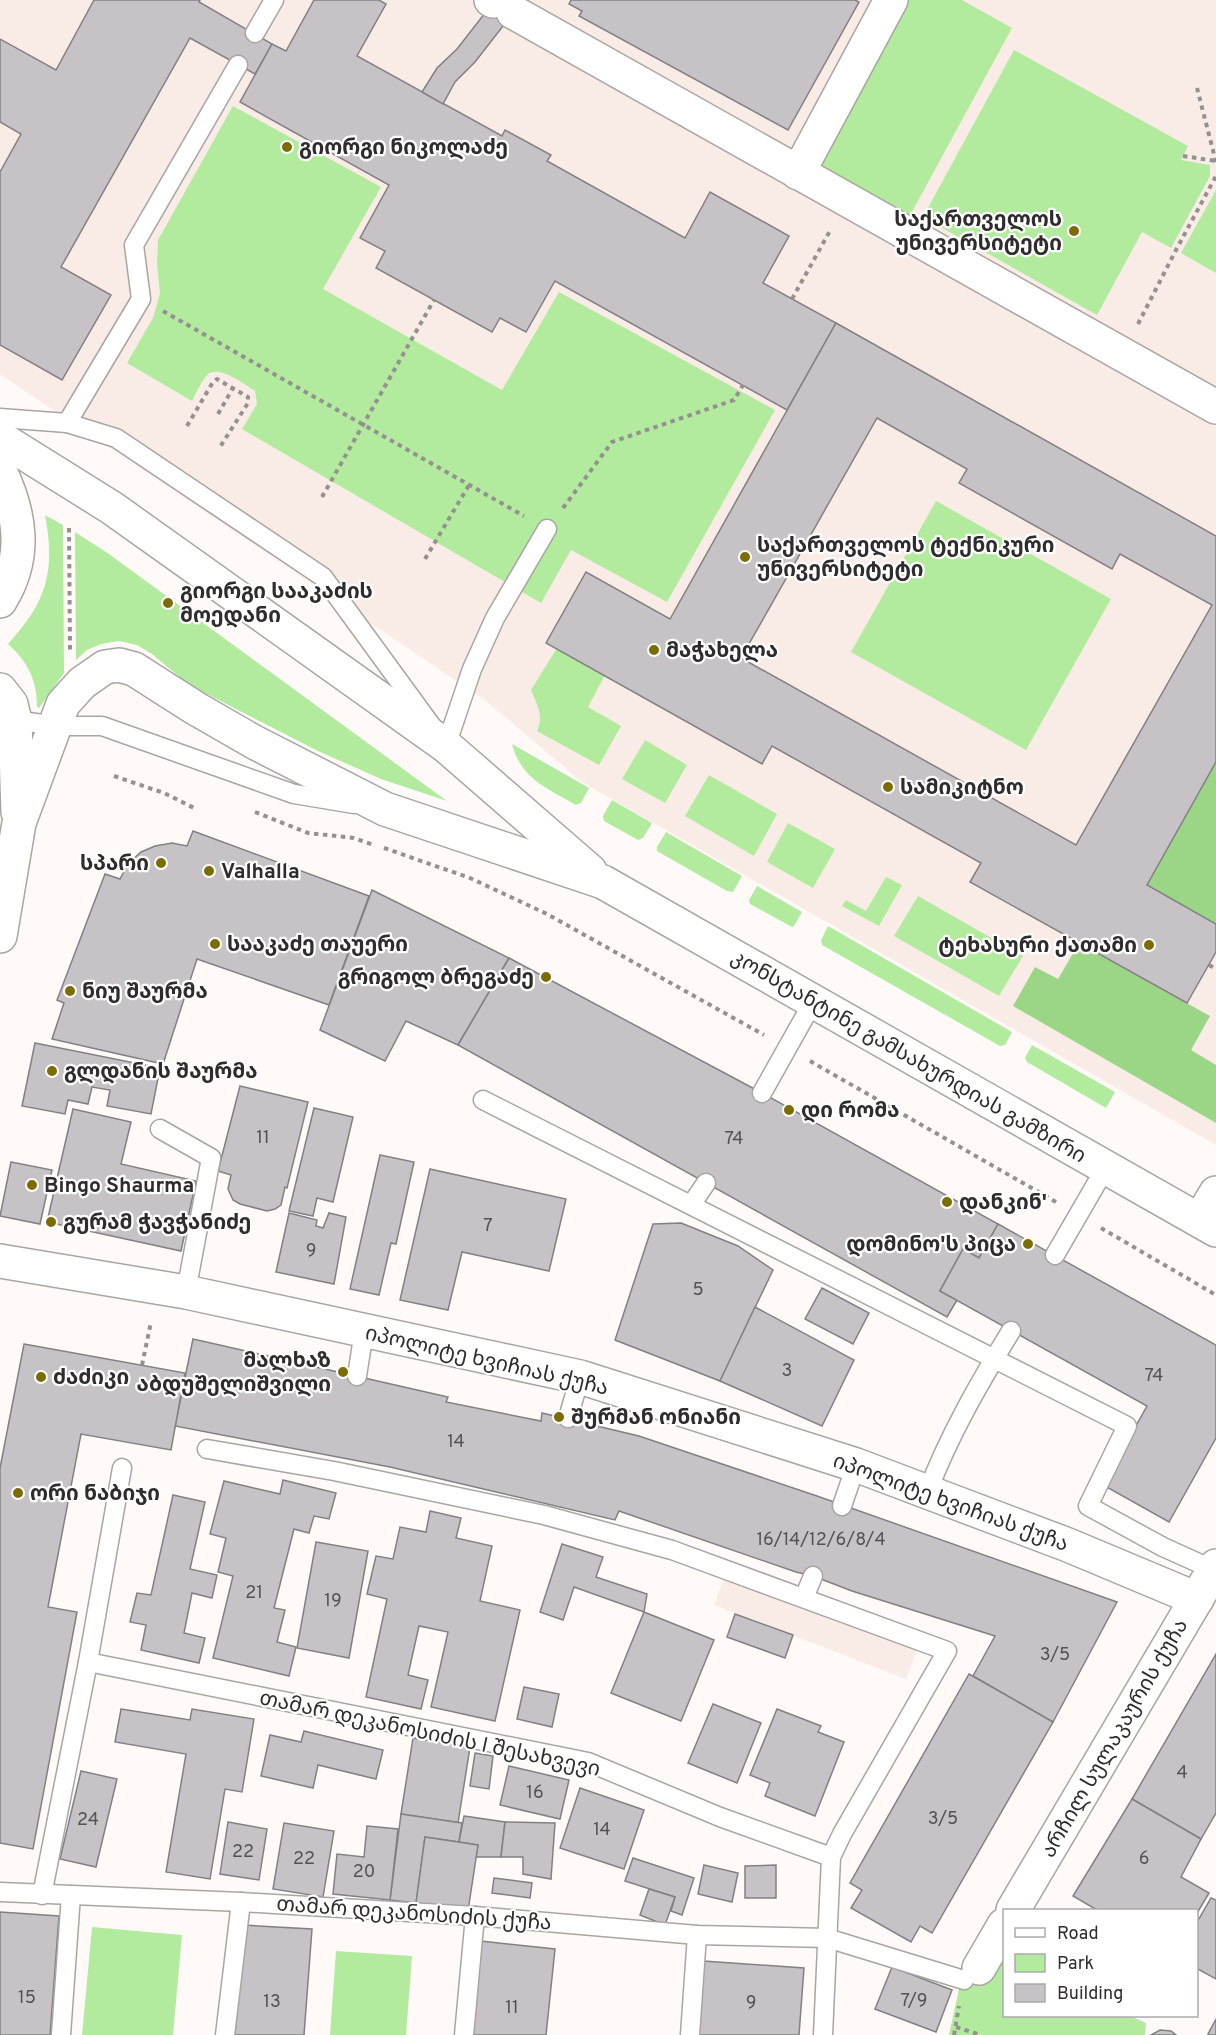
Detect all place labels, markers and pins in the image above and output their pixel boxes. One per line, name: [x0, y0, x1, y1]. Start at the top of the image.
place label: გიორგი ნიკოლაძე: [299, 135, 508, 162]
marker: გიორგი ნიკოლაძე: [280, 140, 294, 154]
place label: საქართველოს უნივერსიტეტი: [894, 207, 1062, 258]
marker: საქართველოს უნივერსიტეტი: [1067, 224, 1081, 238]
place label: საქართველოს ტექნიკური უნივერსიტეტი: [757, 533, 1054, 584]
marker: საქართველოს ტექნიკური უნივერსიტეტი: [738, 550, 752, 564]
place label: გიორგი სააკაძის მოედანი: [180, 579, 373, 630]
marker: გიორგი სააკაძის მოედანი: [161, 596, 175, 610]
place label: მაჭახელა: [666, 638, 778, 665]
marker: მაჭახელა: [647, 643, 661, 657]
place label: სამიკიტნო: [900, 775, 1024, 802]
marker: სამიკიტნო: [881, 780, 895, 794]
place label: სპარი: [80, 851, 149, 878]
marker: სპარი: [154, 856, 168, 870]
place label: Valhalla: [221, 859, 300, 886]
marker: Valhalla: [202, 864, 216, 878]
place label: სააკაძე თაუერი: [227, 932, 408, 959]
place label: ტეხასური ქათამი: [938, 933, 1137, 960]
marker: სააკაძე თაუერი: [208, 937, 222, 951]
marker: ტეხასური ქათამი: [1142, 938, 1156, 952]
place label: გრიგოლ ბრეგაძე: [338, 965, 534, 992]
marker: გრიგოლ ბრეგაძე: [539, 970, 553, 984]
place label: ნიუ შაურმა: [82, 979, 208, 1006]
marker: ნიუ შაურმა: [63, 984, 77, 998]
place label: გლდანის შაურმა: [64, 1059, 258, 1086]
marker: გლდანის შაურმა: [45, 1064, 59, 1078]
place label: დი რომა: [801, 1098, 900, 1125]
marker: დი რომა: [782, 1103, 796, 1117]
place label: Bingo Shaurma: [44, 1173, 194, 1200]
marker: Bingo Shaurma: [25, 1178, 39, 1192]
place label: დანკინ': [959, 1190, 1047, 1217]
marker: დანკინ': [940, 1195, 954, 1209]
place label: გურამ ჭავჭანიძე: [63, 1210, 251, 1237]
marker: გურამ ჭავჭანიძე: [44, 1215, 58, 1229]
place label: დომინო'ს პიცა: [846, 1232, 1016, 1259]
marker: დომინო'ს პიცა: [1021, 1237, 1035, 1251]
place label: მალხაზ აბდუშელიშვილი: [137, 1348, 331, 1399]
place label: ძაძიკი: [53, 1365, 129, 1392]
marker: მალხაზ აბდუშელიშვილი: [336, 1365, 350, 1379]
marker: ძაძიკი: [34, 1370, 48, 1384]
place label: შურმან ონიანი: [571, 1405, 741, 1432]
marker: შურმან ონიანი: [552, 1410, 566, 1424]
place label: ორი ნაბიჯი: [30, 1481, 160, 1508]
marker: ორი ნაბიჯი: [11, 1486, 25, 1500]

